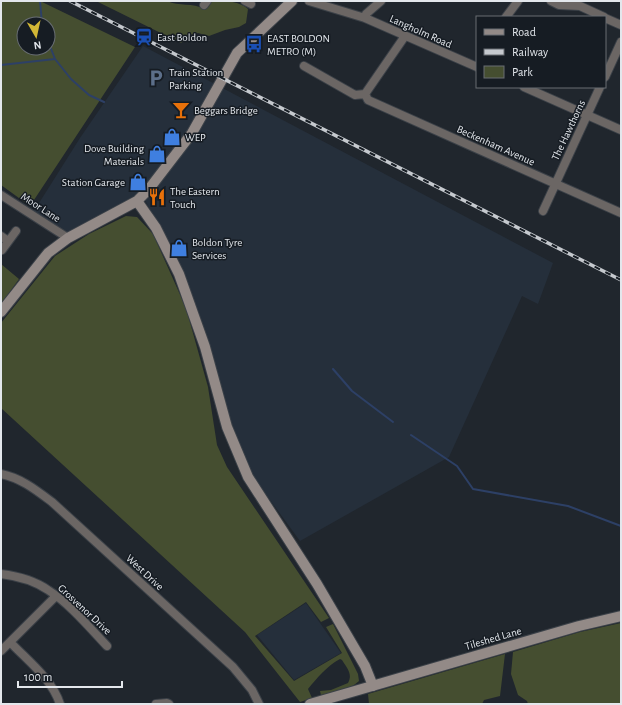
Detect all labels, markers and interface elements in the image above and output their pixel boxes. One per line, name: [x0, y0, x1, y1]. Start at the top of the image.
street label: Langholm Road: [388, 13, 454, 50]
north arrow: [16, 16, 56, 56]
legend: [476, 16, 606, 88]
text: Road: [512, 26, 536, 38]
station icon: East Boldon: [134, 27, 154, 47]
place label: East Boldon: [157, 32, 207, 43]
place label: EAST BOLDON METRO (M): [267, 33, 330, 57]
bus stop icon: EAST BOLDON METRO (M): [244, 34, 264, 54]
text: N: [33, 39, 42, 51]
text: Railway: [512, 46, 548, 59]
text: Park: [512, 66, 533, 78]
place label: Train Station Parking: [169, 67, 223, 91]
parking icon: Train Station Parking: [146, 68, 166, 88]
street label: The Hawthorns: [550, 98, 587, 162]
bar icon: Beggars Bridge: [171, 100, 191, 120]
place label: Beggars Bridge: [194, 105, 258, 116]
street label: Beckenham Avenue: [455, 123, 536, 168]
shop icon: WEP: [162, 127, 182, 147]
place label: WEP: [185, 132, 206, 143]
place label: Dove Building Materials: [84, 143, 145, 167]
shop icon: Dove Building Materials: [147, 144, 167, 164]
shop icon: Station Garage: [128, 172, 148, 192]
place label: Station Garage: [62, 177, 125, 188]
place label: The Eastern Touch: [170, 186, 220, 210]
restaurant icon: The Eastern Touch: [147, 187, 167, 207]
street label: Moor Lane: [19, 191, 63, 224]
place label: Boldon Tyre Services: [192, 237, 242, 261]
shop icon: Boldon Tyre Services: [169, 238, 189, 258]
street label: West Drive: [124, 552, 165, 592]
street label: Grosvenor Drive: [56, 582, 113, 637]
street label: Tileshed Lane: [463, 625, 523, 652]
scale bar: [18, 663, 122, 689]
text: 100 m: [24, 671, 52, 683]

